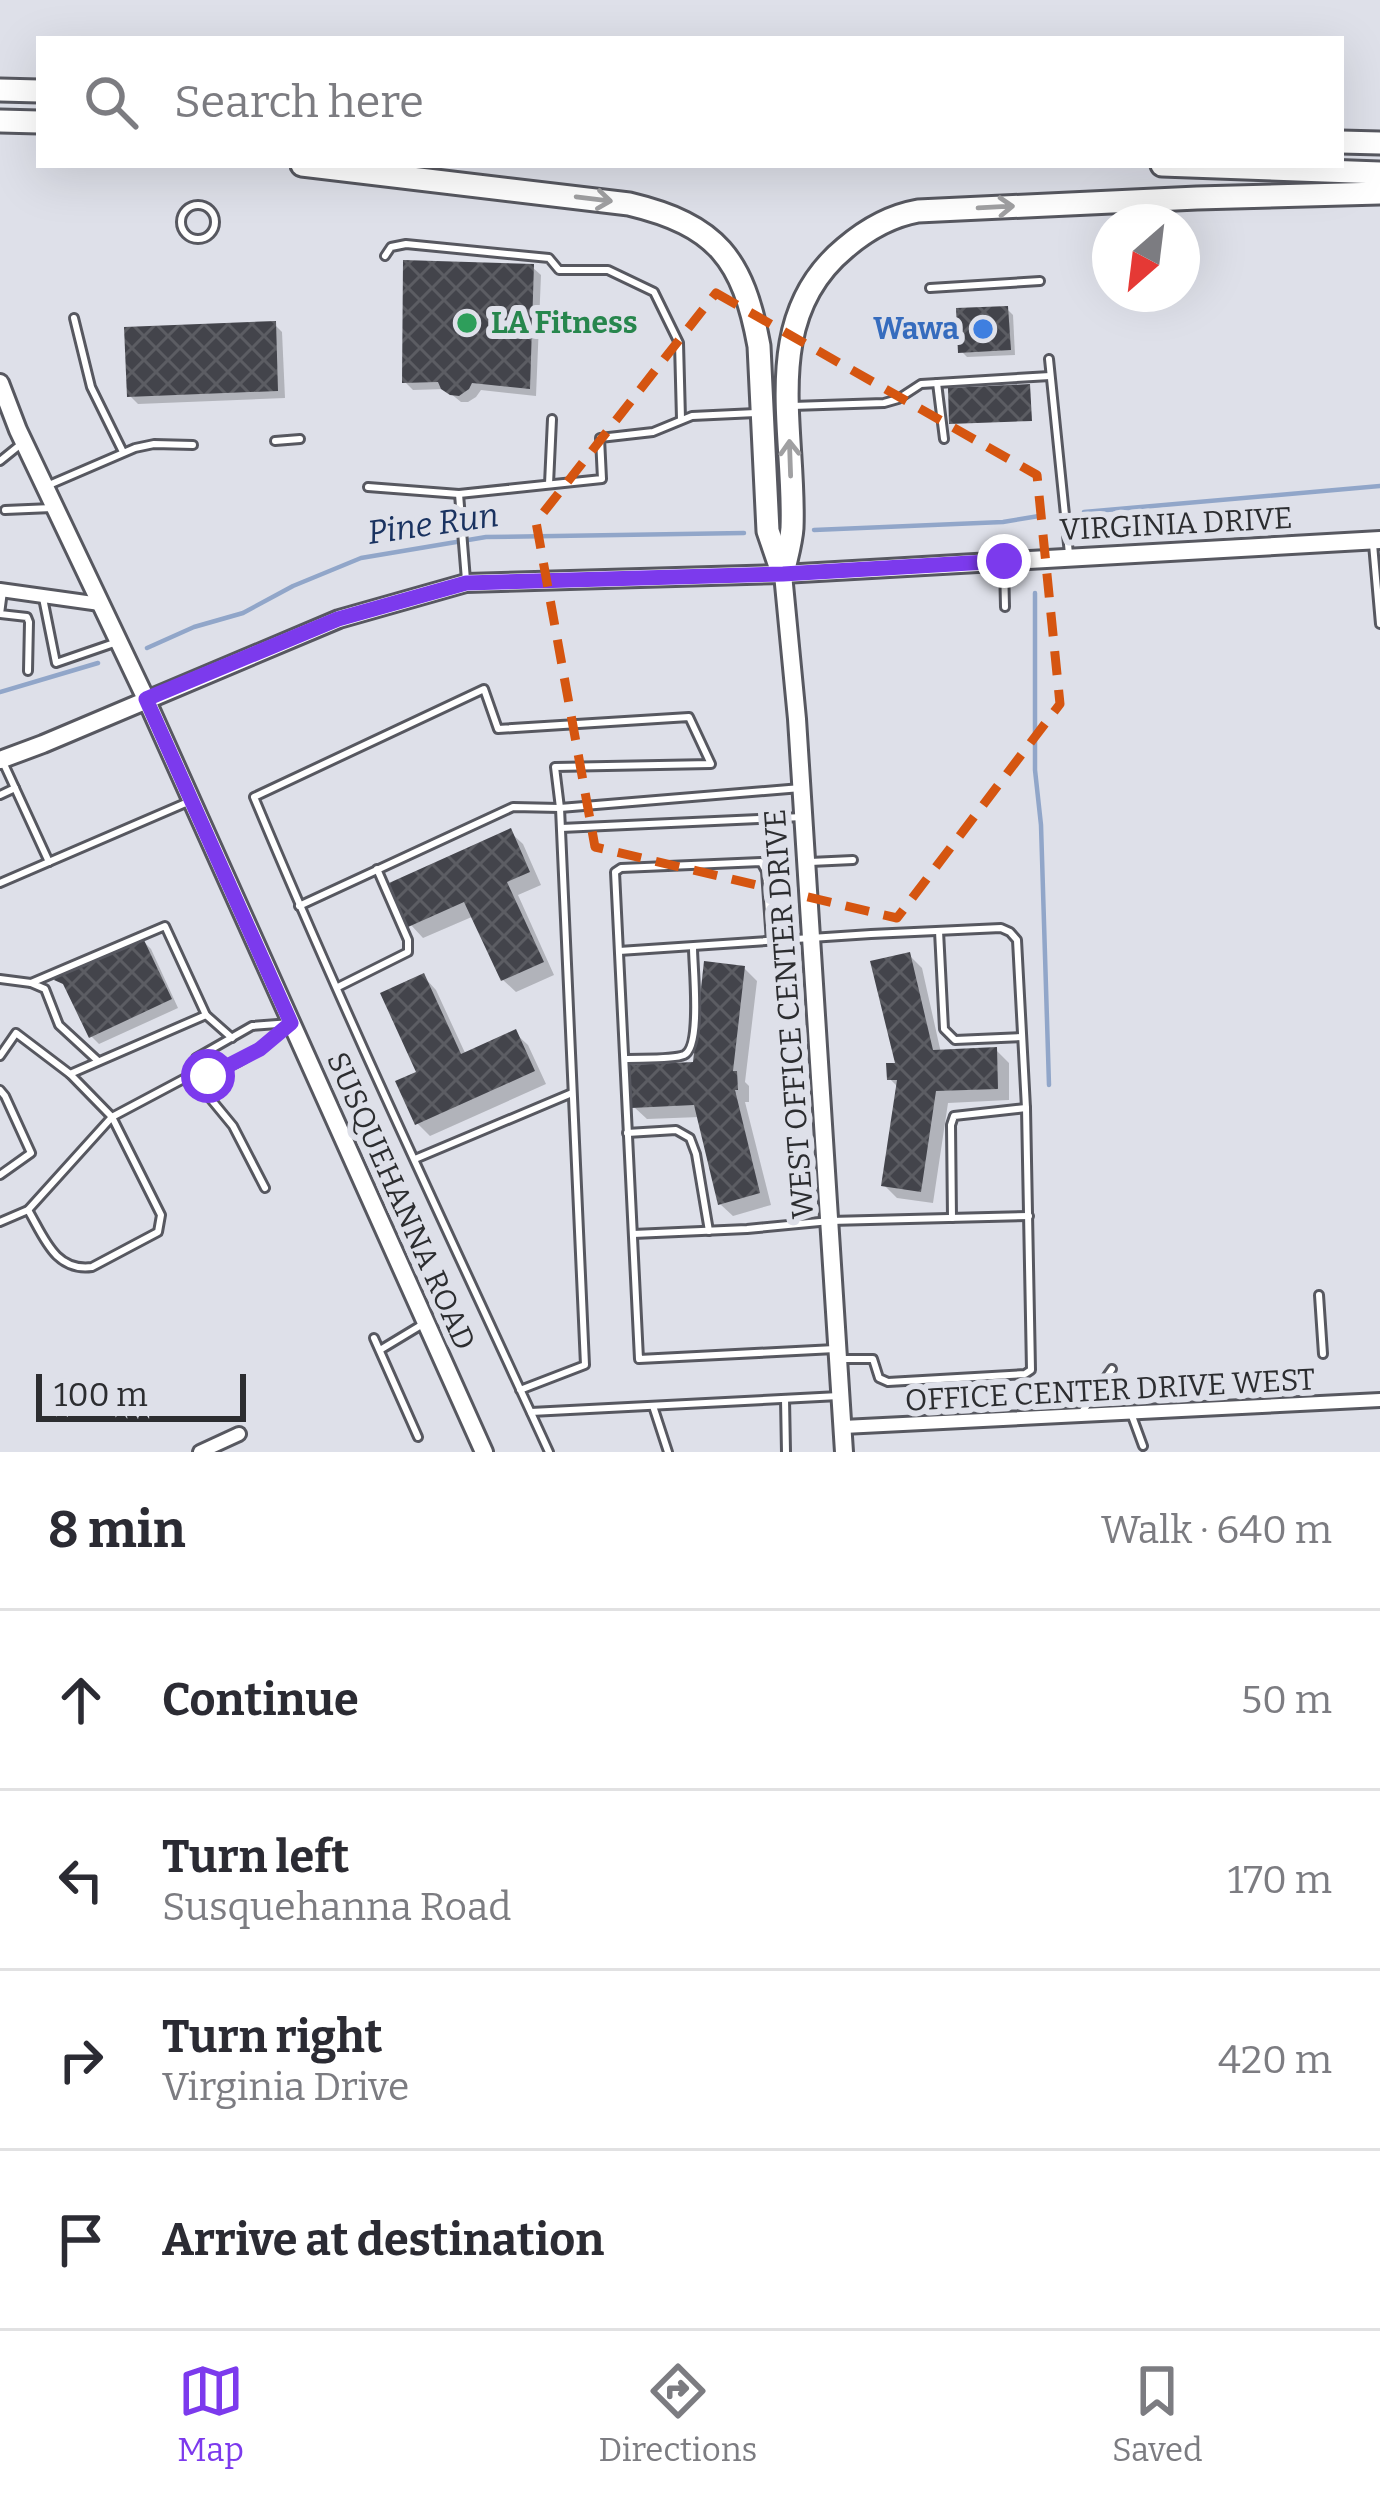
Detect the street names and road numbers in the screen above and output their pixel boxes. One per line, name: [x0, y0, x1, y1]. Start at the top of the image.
street label: VIRGINIA DRIVE: [1059, 500, 1293, 548]
street label: WEST OFFICE CENTER DRIVE: [757, 808, 821, 1220]
street label: SUSQUEHANNA ROAD: [319, 1047, 483, 1355]
street label: OFFICE CENTER DRIVE WEST: [904, 1361, 1316, 1419]

